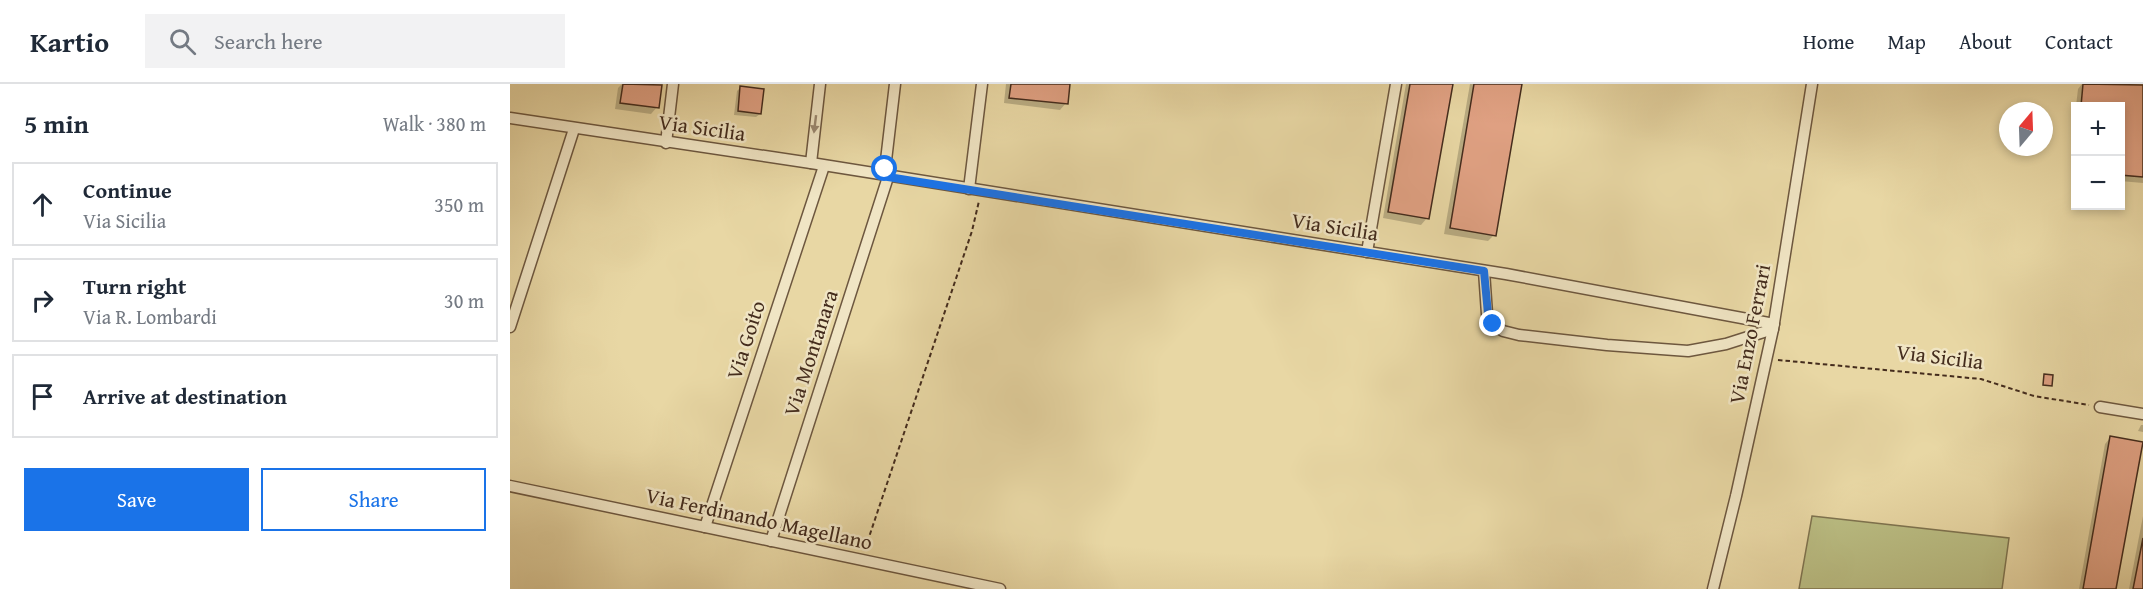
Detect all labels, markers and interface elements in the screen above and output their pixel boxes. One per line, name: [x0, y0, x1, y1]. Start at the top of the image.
search box: [145, 14, 565, 68]
text: Kartio: [30, 21, 109, 62]
icon: search: [166, 25, 199, 58]
text: Search here: [214, 25, 323, 57]
text: Home: [1803, 26, 1854, 57]
text: Map: [1887, 26, 1926, 57]
text: About: [1959, 26, 2012, 57]
text: Contact: [2045, 26, 2113, 57]
north arrow: [1999, 102, 2053, 156]
map controls: [2071, 102, 2125, 210]
button: +: [2071, 102, 2125, 156]
text: 5 min: [24, 104, 89, 143]
street label: Via Sicilia: [657, 106, 748, 149]
text: Walk · 380 m: [383, 109, 486, 138]
one-way arrow: [811, 114, 820, 133]
route start: [871, 155, 897, 181]
button: −: [2071, 156, 2125, 210]
text: Continue: [83, 174, 172, 206]
icon: ahead: [26, 188, 59, 221]
text: 350 m: [434, 190, 484, 219]
street label: Via Sicilia: [1290, 204, 1381, 249]
text: Via Sicilia: [83, 206, 166, 235]
street label: Via Enzo Ferrari: [1721, 261, 1778, 407]
text: Turn right: [83, 270, 186, 302]
icon: right: [26, 284, 59, 317]
text: 30 m: [444, 286, 484, 315]
street label: Via Montanara: [775, 286, 846, 420]
street label: Via Goito: [718, 296, 773, 383]
text: Via R. Lombardi: [83, 302, 217, 331]
route end: [1479, 310, 1505, 336]
street label: Via Sicilia: [1895, 336, 1985, 377]
icon: arrive: [26, 380, 59, 413]
text: Arrive at destination: [83, 380, 287, 412]
button: Save: [24, 468, 249, 531]
button: Share: [261, 468, 486, 531]
street label: Via Ferdinando Magellano: [643, 479, 875, 558]

